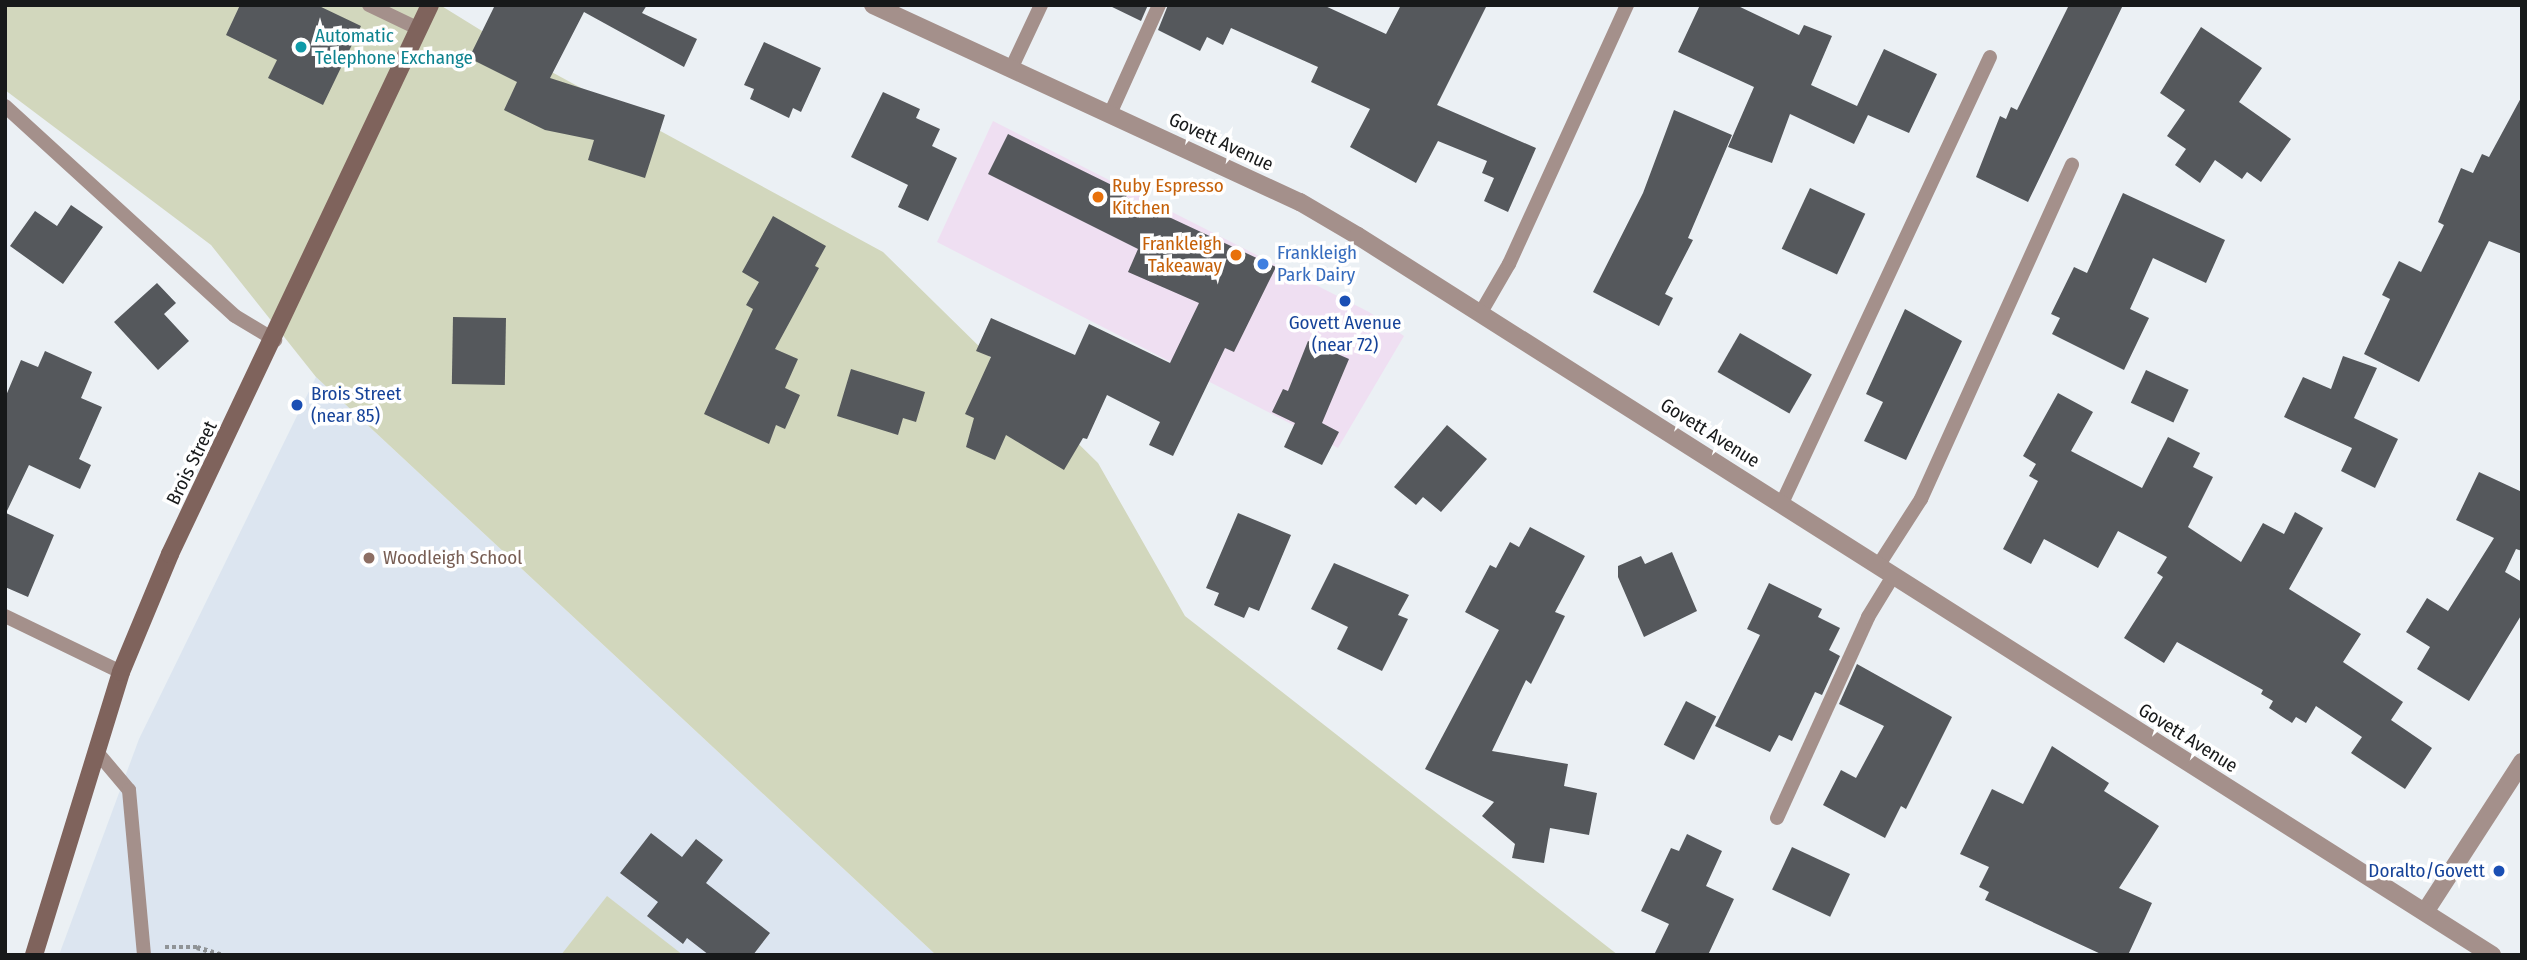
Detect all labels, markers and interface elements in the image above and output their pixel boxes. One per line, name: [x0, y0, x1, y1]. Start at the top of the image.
place label: Automatic Telephone Exchange: [315, 25, 473, 69]
marker: Automatic Telephone Exchange: [293, 39, 309, 55]
street label: Govett Avenue: [1165, 108, 1277, 176]
place label: Ruby Espresso Kitchen: [1112, 175, 1224, 219]
marker: Ruby Espresso Kitchen: [1090, 189, 1106, 205]
place label: Frankleigh Takeaway: [1142, 233, 1222, 277]
place label: Frankleigh Park Dairy: [1277, 242, 1357, 286]
marker: Frankleigh Takeaway: [1228, 247, 1244, 263]
marker: Frankleigh Park Dairy: [1255, 256, 1271, 272]
marker: Govett Avenue (near 72): [1337, 293, 1353, 309]
place label: Govett Avenue (near 72): [1289, 312, 1401, 356]
place label: Brois Street (near 85): [311, 383, 402, 427]
street label: Govett Avenue: [1656, 394, 1764, 472]
marker: Brois Street (near 85): [289, 397, 305, 413]
street label: Brois Street: [162, 417, 222, 509]
place label: Woodleigh School: [383, 547, 522, 569]
marker: Woodleigh School: [361, 550, 377, 566]
street label: Govett Avenue: [2134, 699, 2242, 777]
place label: Doralto/Govett: [2368, 860, 2485, 882]
marker: Doralto/Govett: [2491, 863, 2507, 879]

